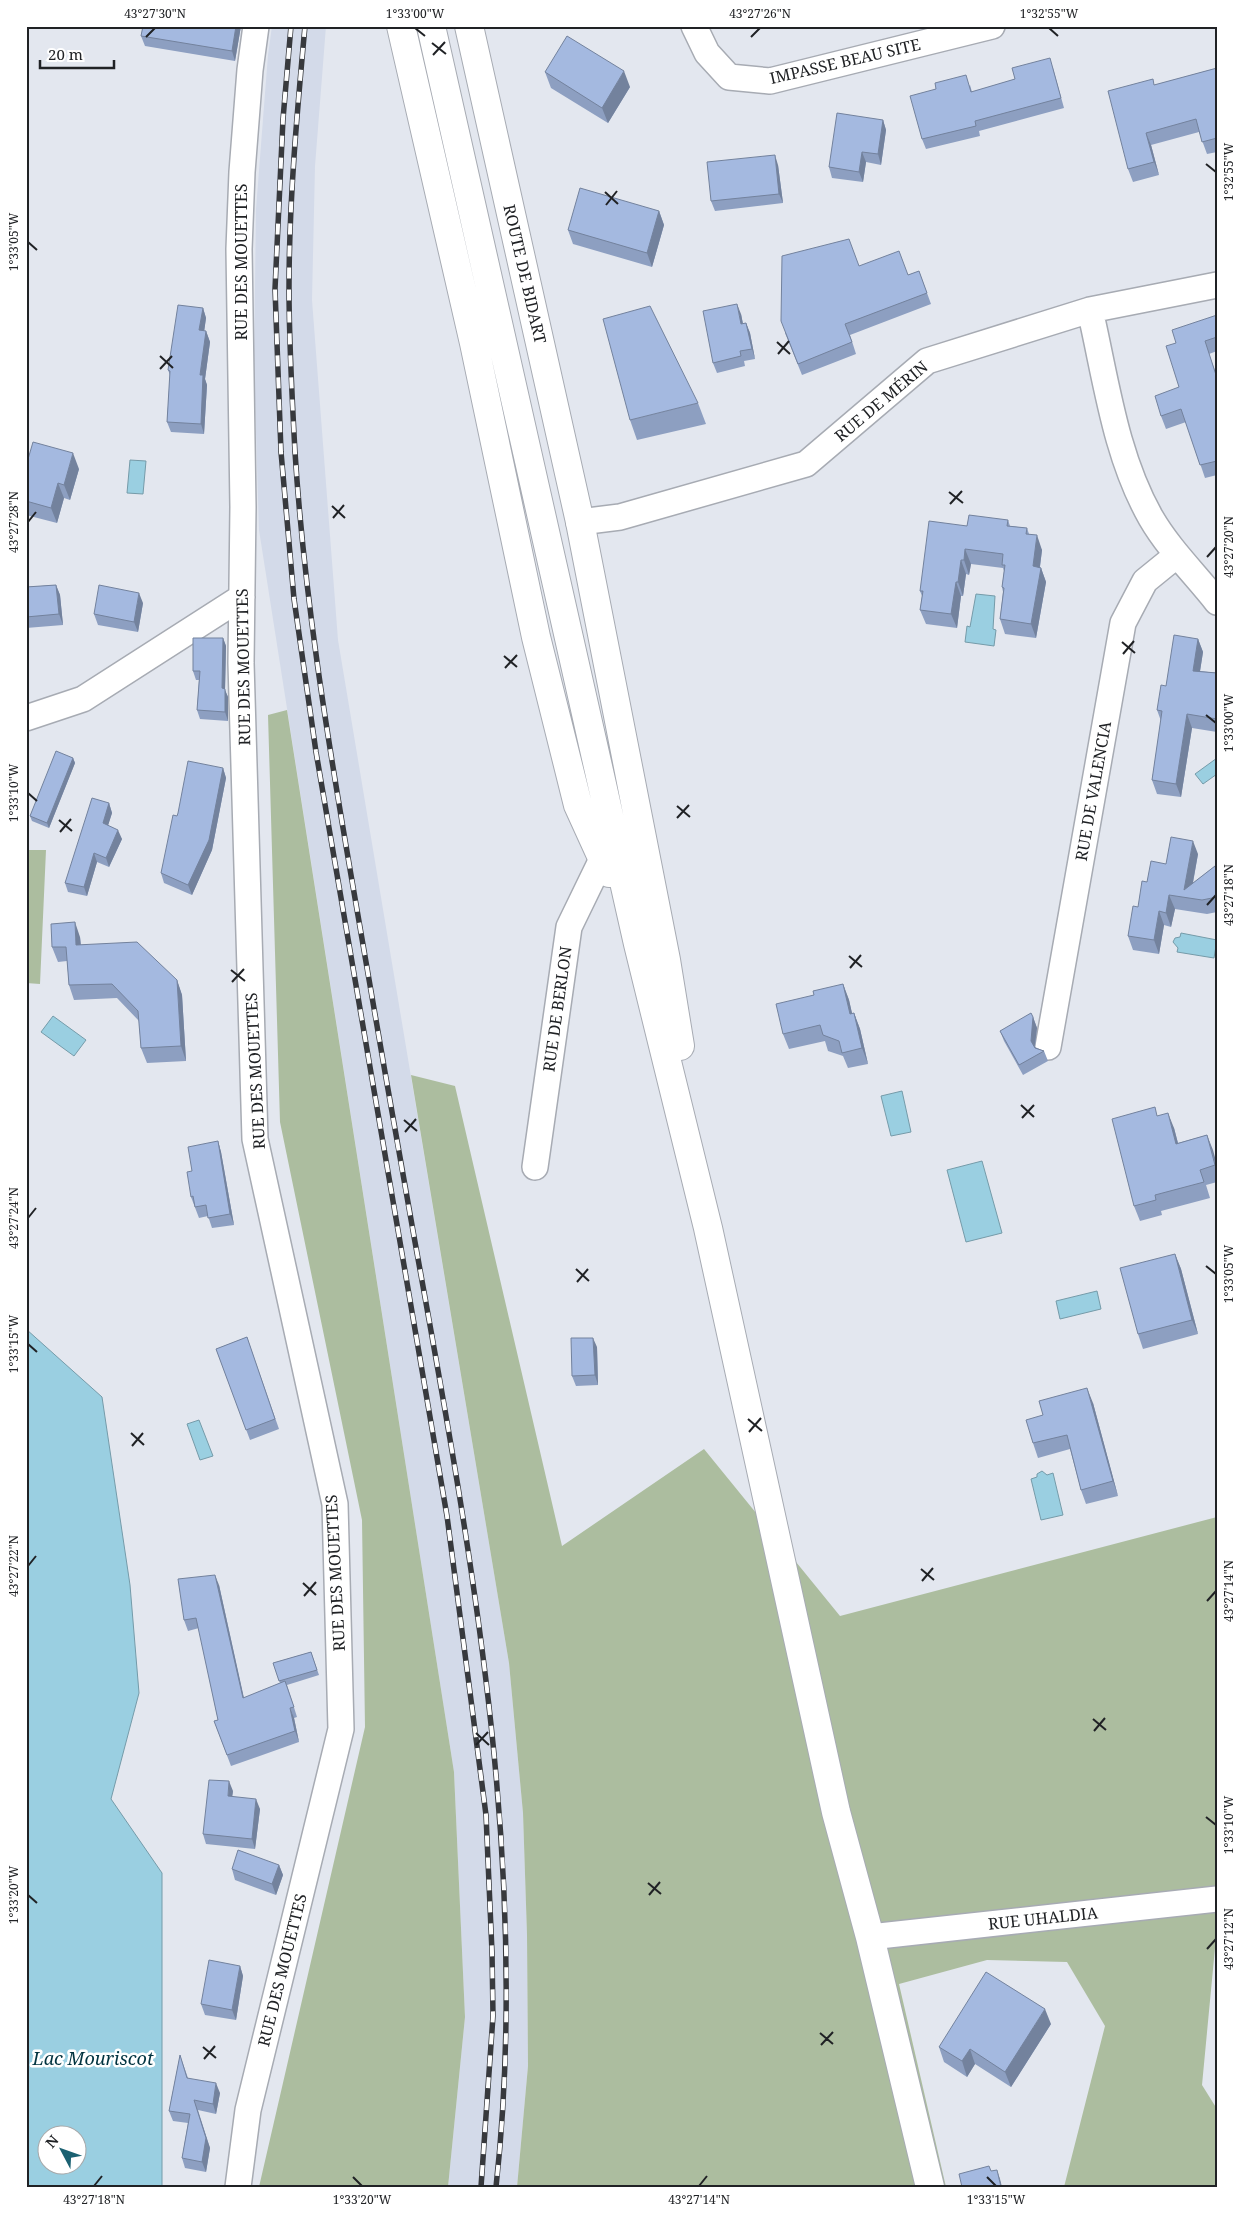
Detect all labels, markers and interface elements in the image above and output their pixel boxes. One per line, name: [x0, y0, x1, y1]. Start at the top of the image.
text: 43°27'30"N: [124, 5, 186, 22]
text: 1°33'00"W: [386, 5, 445, 22]
text: 43°27'26"N: [729, 5, 791, 22]
text: 1°32'55"W: [1020, 5, 1079, 22]
street label: IMPASSE BEAU SITE: [768, 33, 923, 89]
scale bar: [40, 38, 114, 70]
text: 20 m: [48, 44, 83, 64]
text: 1°32'55"W: [1220, 142, 1237, 201]
street label: RUE DES MOUETTES: [230, 183, 252, 341]
street label: ROUTE DE BIDART: [498, 202, 552, 346]
text: 1°33'05"W: [5, 212, 22, 271]
street label: RUE DE MÉRIN: [830, 356, 932, 446]
text: 43°27'28"N: [5, 491, 22, 553]
text: 43°27'20"N: [1220, 516, 1237, 578]
street label: RUE DES MOUETTES: [231, 588, 255, 746]
text: 1°33'00"W: [1220, 693, 1237, 752]
street label: RUE DE VALENCIA: [1070, 719, 1116, 863]
text: 1°33'10"W: [5, 763, 22, 822]
text: 43°27'18"N: [1220, 864, 1237, 926]
street label: RUE DE BERLON: [537, 945, 577, 1073]
street label: RUE DES MOUETTES: [240, 992, 270, 1150]
text: 43°27'24"N: [5, 1187, 22, 1249]
text: 1°33'05"W: [1220, 1244, 1237, 1303]
text: 1°33'15"W: [5, 1314, 22, 1373]
street label: RUE DES MOUETTES: [320, 1494, 350, 1652]
text: 43°27'22"N: [5, 1535, 22, 1597]
text: 43°27'14"N: [1220, 1560, 1237, 1622]
text: 1°33'10"W: [1220, 1795, 1237, 1854]
text: 1°33'20"W: [5, 1865, 22, 1924]
street label: RUE DES MOUETTES: [252, 1891, 312, 2049]
street label: RUE UHALDIA: [987, 1901, 1100, 1935]
text: 43°27'12"N: [1220, 1908, 1237, 1970]
water label: Lac Mouriscot: [31, 2046, 154, 2070]
north arrow: [38, 2126, 88, 2176]
text: N: [41, 2131, 63, 2152]
text: 43°27'18"N: [63, 2191, 125, 2208]
text: 1°33'20"W: [333, 2191, 392, 2208]
text: 43°27'14"N: [668, 2191, 730, 2208]
text: 1°33'15"W: [967, 2191, 1026, 2208]

